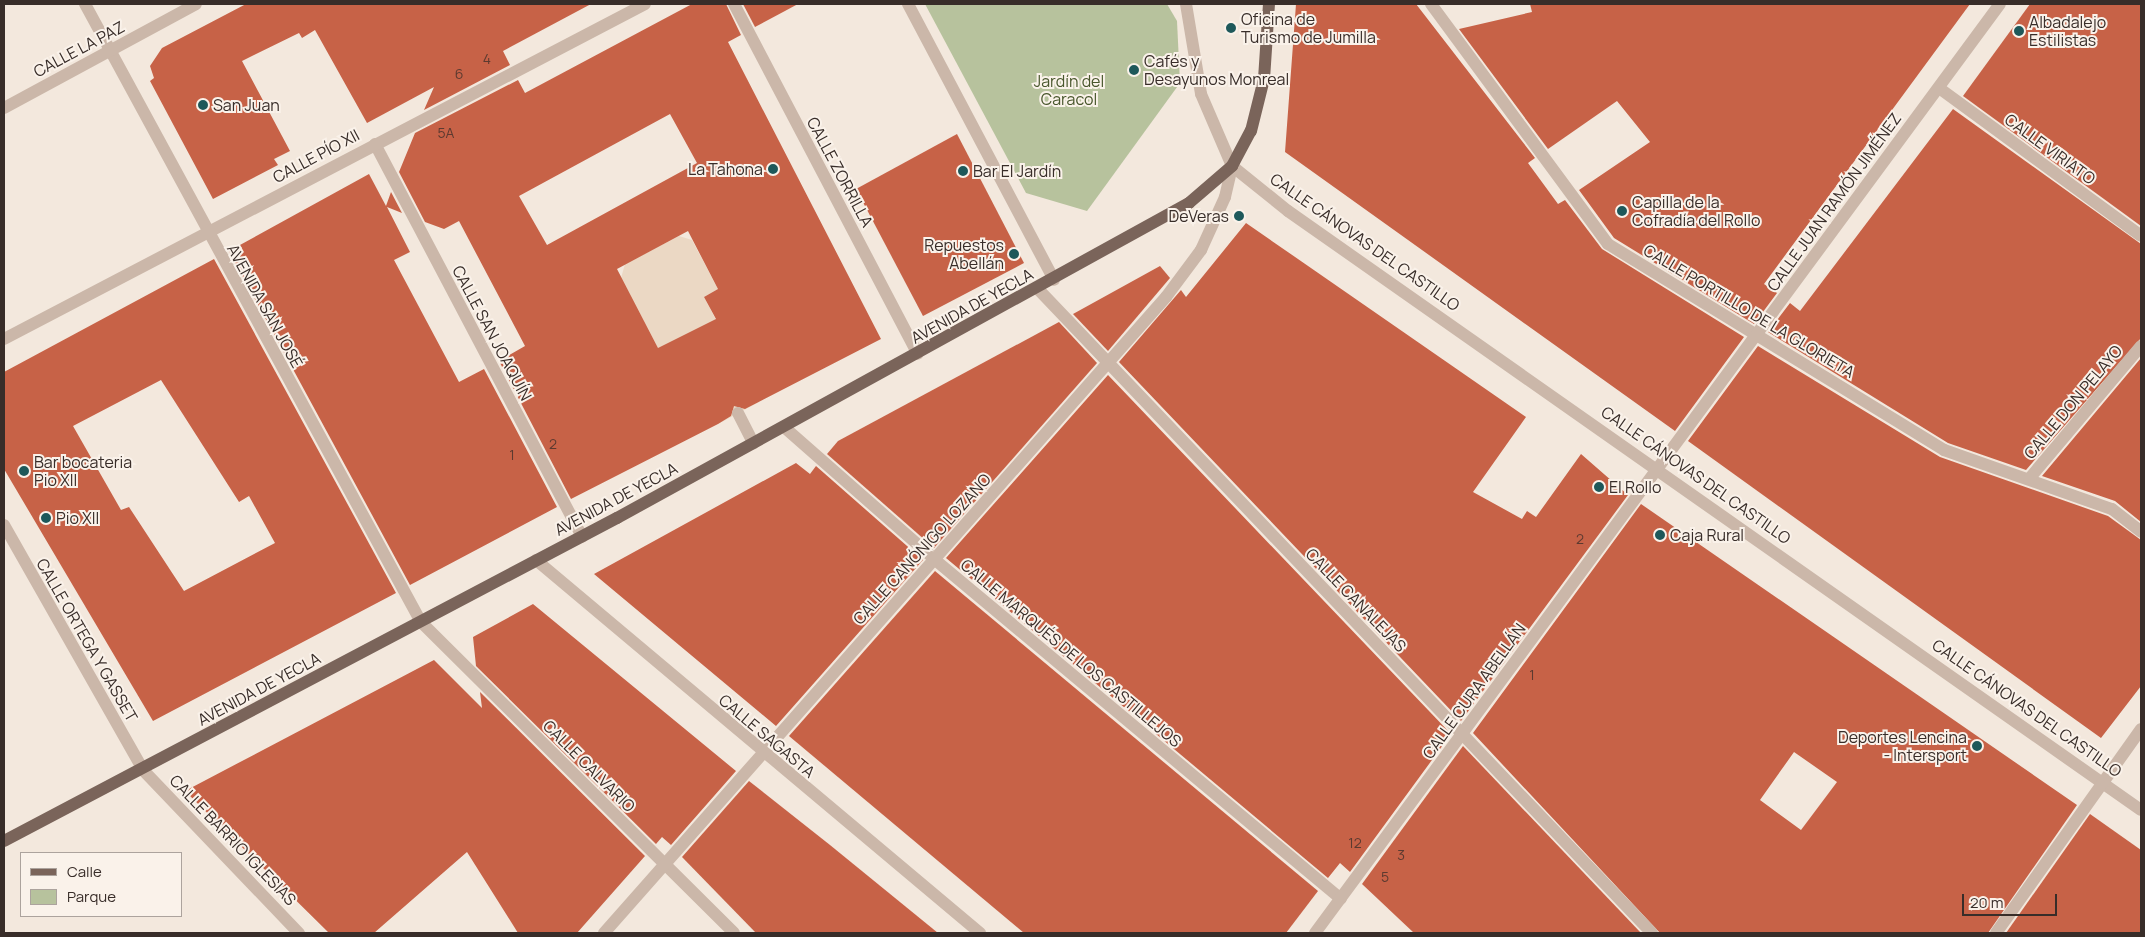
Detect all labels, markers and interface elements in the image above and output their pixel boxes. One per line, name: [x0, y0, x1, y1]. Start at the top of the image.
place label: Oficina de Turismo de Jumilla: [1241, 9, 1376, 47]
place label: Albadalejo Estilistas: [2029, 12, 2106, 50]
street label: CALLE LA PAZ: [30, 17, 128, 81]
marker: Oficina de Turismo de Jumilla: [1225, 22, 1237, 34]
marker: Albadalejo Estilistas: [2013, 25, 2025, 37]
house number: 4: [483, 51, 491, 67]
place label: Cafés y Desayunos Monreal: [1144, 51, 1289, 89]
marker: Cafés y Desayunos Monreal: [1128, 64, 1140, 76]
house number: 6: [455, 66, 463, 82]
park label: Jardín del Caracol: [1034, 71, 1104, 109]
place label: San Juan: [213, 95, 280, 115]
marker: San Juan: [197, 99, 209, 111]
street label: CALLE JUAN RAMÓN JIMÉNEZ: [1763, 109, 1905, 295]
street label: CALLE VIRIATO: [2001, 110, 2099, 188]
street label: CALLE ZORRILLA: [803, 114, 877, 230]
street label: CALLE PÍO XII: [269, 125, 363, 187]
house number: 5A: [438, 125, 454, 141]
place label: La Tahona: [688, 159, 763, 179]
place label: Bar El Jardín: [973, 161, 1061, 181]
marker: La Tahona: [767, 163, 779, 175]
marker: Bar El Jardín: [957, 165, 969, 177]
street label: CALLE CÁNOVAS DEL CASTILLO: [1266, 169, 1464, 315]
place label: Capilla de la Cofradía del Rollo: [1632, 192, 1760, 230]
marker: Capilla de la Cofradía del Rollo: [1616, 205, 1628, 217]
place label: DeVeras: [1169, 206, 1229, 226]
marker: DeVeras: [1233, 210, 1245, 222]
place label: Repuestos Abellán: [924, 235, 1004, 273]
street label: CALLE PORTILLO DE LA GLORIETA: [1640, 240, 1858, 382]
street label: AVENIDA SAN JOSÉ: [223, 241, 307, 371]
marker: Repuestos Abellán: [1008, 248, 1020, 260]
street label: CALLE SAN JOAQUÍN: [448, 262, 536, 404]
street label: AVENIDA DE YECLA: [908, 264, 1036, 348]
street label: CALLE DON PELAYO: [2020, 341, 2126, 463]
street label: CALLE CÁNOVAS DEL CASTILLO: [1597, 402, 1795, 548]
house number: 2: [549, 436, 557, 452]
house number: 1: [509, 447, 515, 463]
place label: Bar bocateria Pio XII: [34, 452, 132, 490]
street label: AVENIDA DE YECLA: [551, 458, 681, 540]
marker: Bar bocateria Pio XII: [18, 465, 30, 477]
street label: CALLE CANÓNIGO LOZANO: [849, 470, 995, 628]
place label: El Rollo: [1609, 477, 1662, 497]
marker: El Rollo: [1593, 481, 1605, 493]
place label: Pio XII: [56, 508, 99, 528]
marker: Pio XII: [40, 512, 52, 524]
place label: Caja Rural: [1670, 525, 1744, 545]
marker: Caja Rural: [1654, 529, 1666, 541]
house number: 2: [1576, 531, 1584, 547]
street label: CALLE CANALEJAS: [1302, 544, 1410, 656]
street label: CALLE ORTEGA Y GASSET: [32, 555, 142, 725]
street label: CALLE MARQUÉS DE LOS CASTILLEJOS: [957, 555, 1185, 751]
street label: CALLE CURA ABELLÁN: [1418, 620, 1530, 762]
street label: CALLE CÁNOVAS DEL CASTILLO: [1928, 635, 2126, 781]
street label: AVENIDA DE YECLA: [194, 648, 324, 730]
house number: 1: [1529, 667, 1535, 683]
street label: CALLE SAGASTA: [715, 690, 819, 782]
street label: CALLE CALVARIO: [539, 716, 639, 816]
place label: Deportes Lencina - Intersport: [1838, 727, 1967, 765]
marker: Deportes Lencina - Intersport: [1971, 740, 1983, 752]
street label: CALLE BARRIO IGLESIAS: [166, 771, 300, 909]
house number: 12: [1348, 835, 1362, 851]
house number: 3: [1397, 847, 1405, 863]
legend: [20, 852, 182, 917]
text: Calle: [67, 861, 102, 882]
house number: 5: [1381, 869, 1389, 885]
scale bar: [1965, 884, 2060, 916]
text: Parque: [67, 886, 116, 907]
text: 20 m: [1970, 892, 2003, 913]

